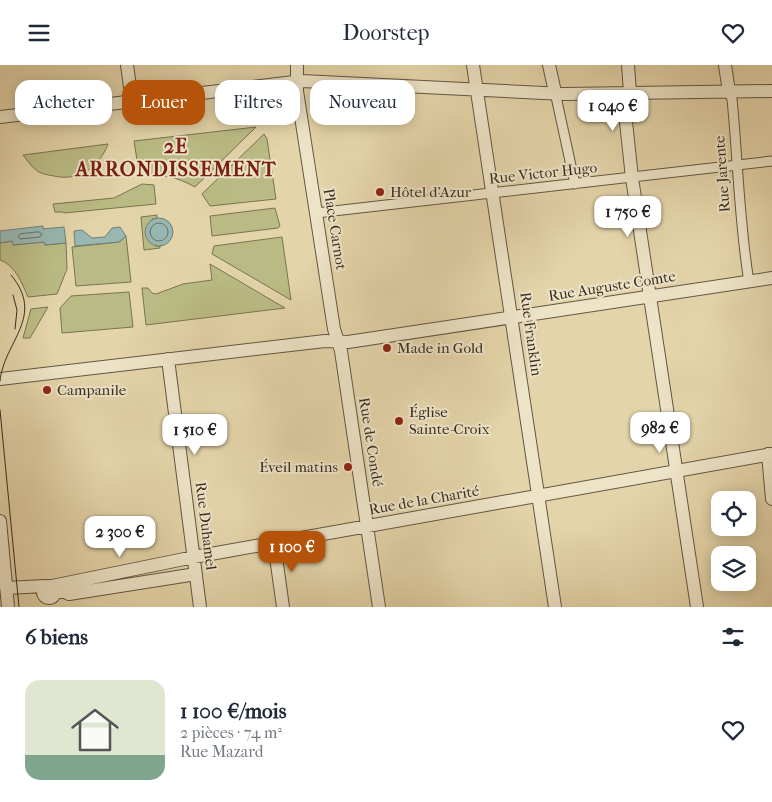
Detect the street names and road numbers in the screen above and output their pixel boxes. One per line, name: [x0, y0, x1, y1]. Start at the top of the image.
street label: Rue Jarente: [710, 134, 734, 213]
street label: Rue Victor Hugo: [488, 158, 598, 188]
street label: Place Carnot: [320, 187, 350, 272]
street label: Rue Auguste Comte: [547, 267, 678, 305]
street label: Rue Franklin: [516, 291, 546, 378]
street label: Rue de Condé: [355, 396, 387, 489]
street label: Rue Duhamel: [192, 481, 220, 571]
street label: Rue de la Charité: [367, 481, 481, 519]

